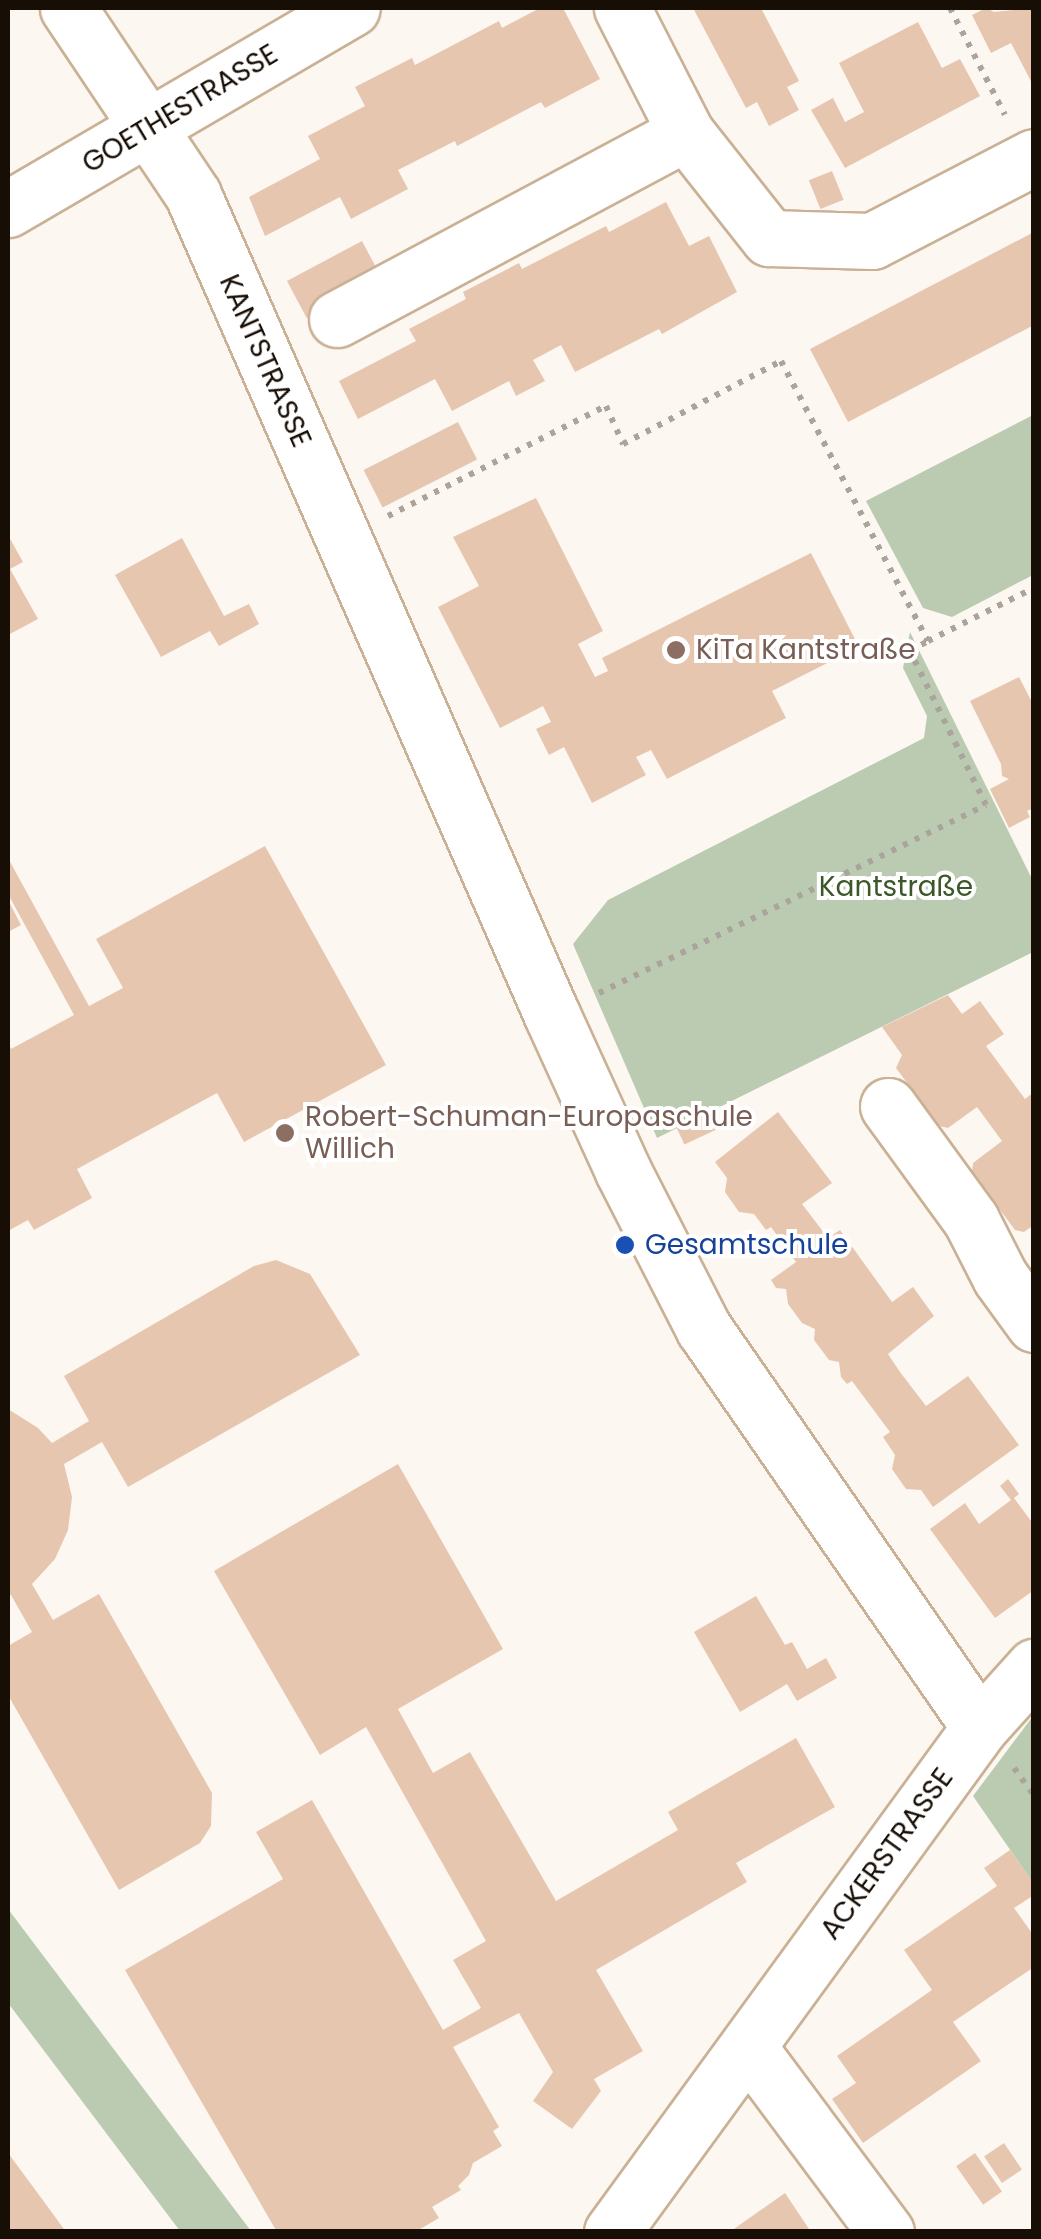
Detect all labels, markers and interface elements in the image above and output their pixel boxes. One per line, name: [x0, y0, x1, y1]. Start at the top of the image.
street label: GOETHESTRASSE: [76, 37, 284, 181]
street label: KANTSTRASSE: [212, 270, 318, 452]
place label: KiTa Kantstraße: [696, 633, 916, 667]
marker: KiTa Kantstraße: [665, 639, 687, 661]
park label: Kantstraße: [819, 870, 973, 904]
place label: Robert-Schuman-Europaschule Willich: [305, 1100, 753, 1166]
marker: Robert-Schuman-Europaschule Willich: [274, 1122, 296, 1144]
place label: Gesamtschule: [645, 1228, 848, 1262]
marker: Gesamtschule: [614, 1234, 636, 1256]
street label: ACKERSTRASSE: [814, 1762, 960, 1946]

